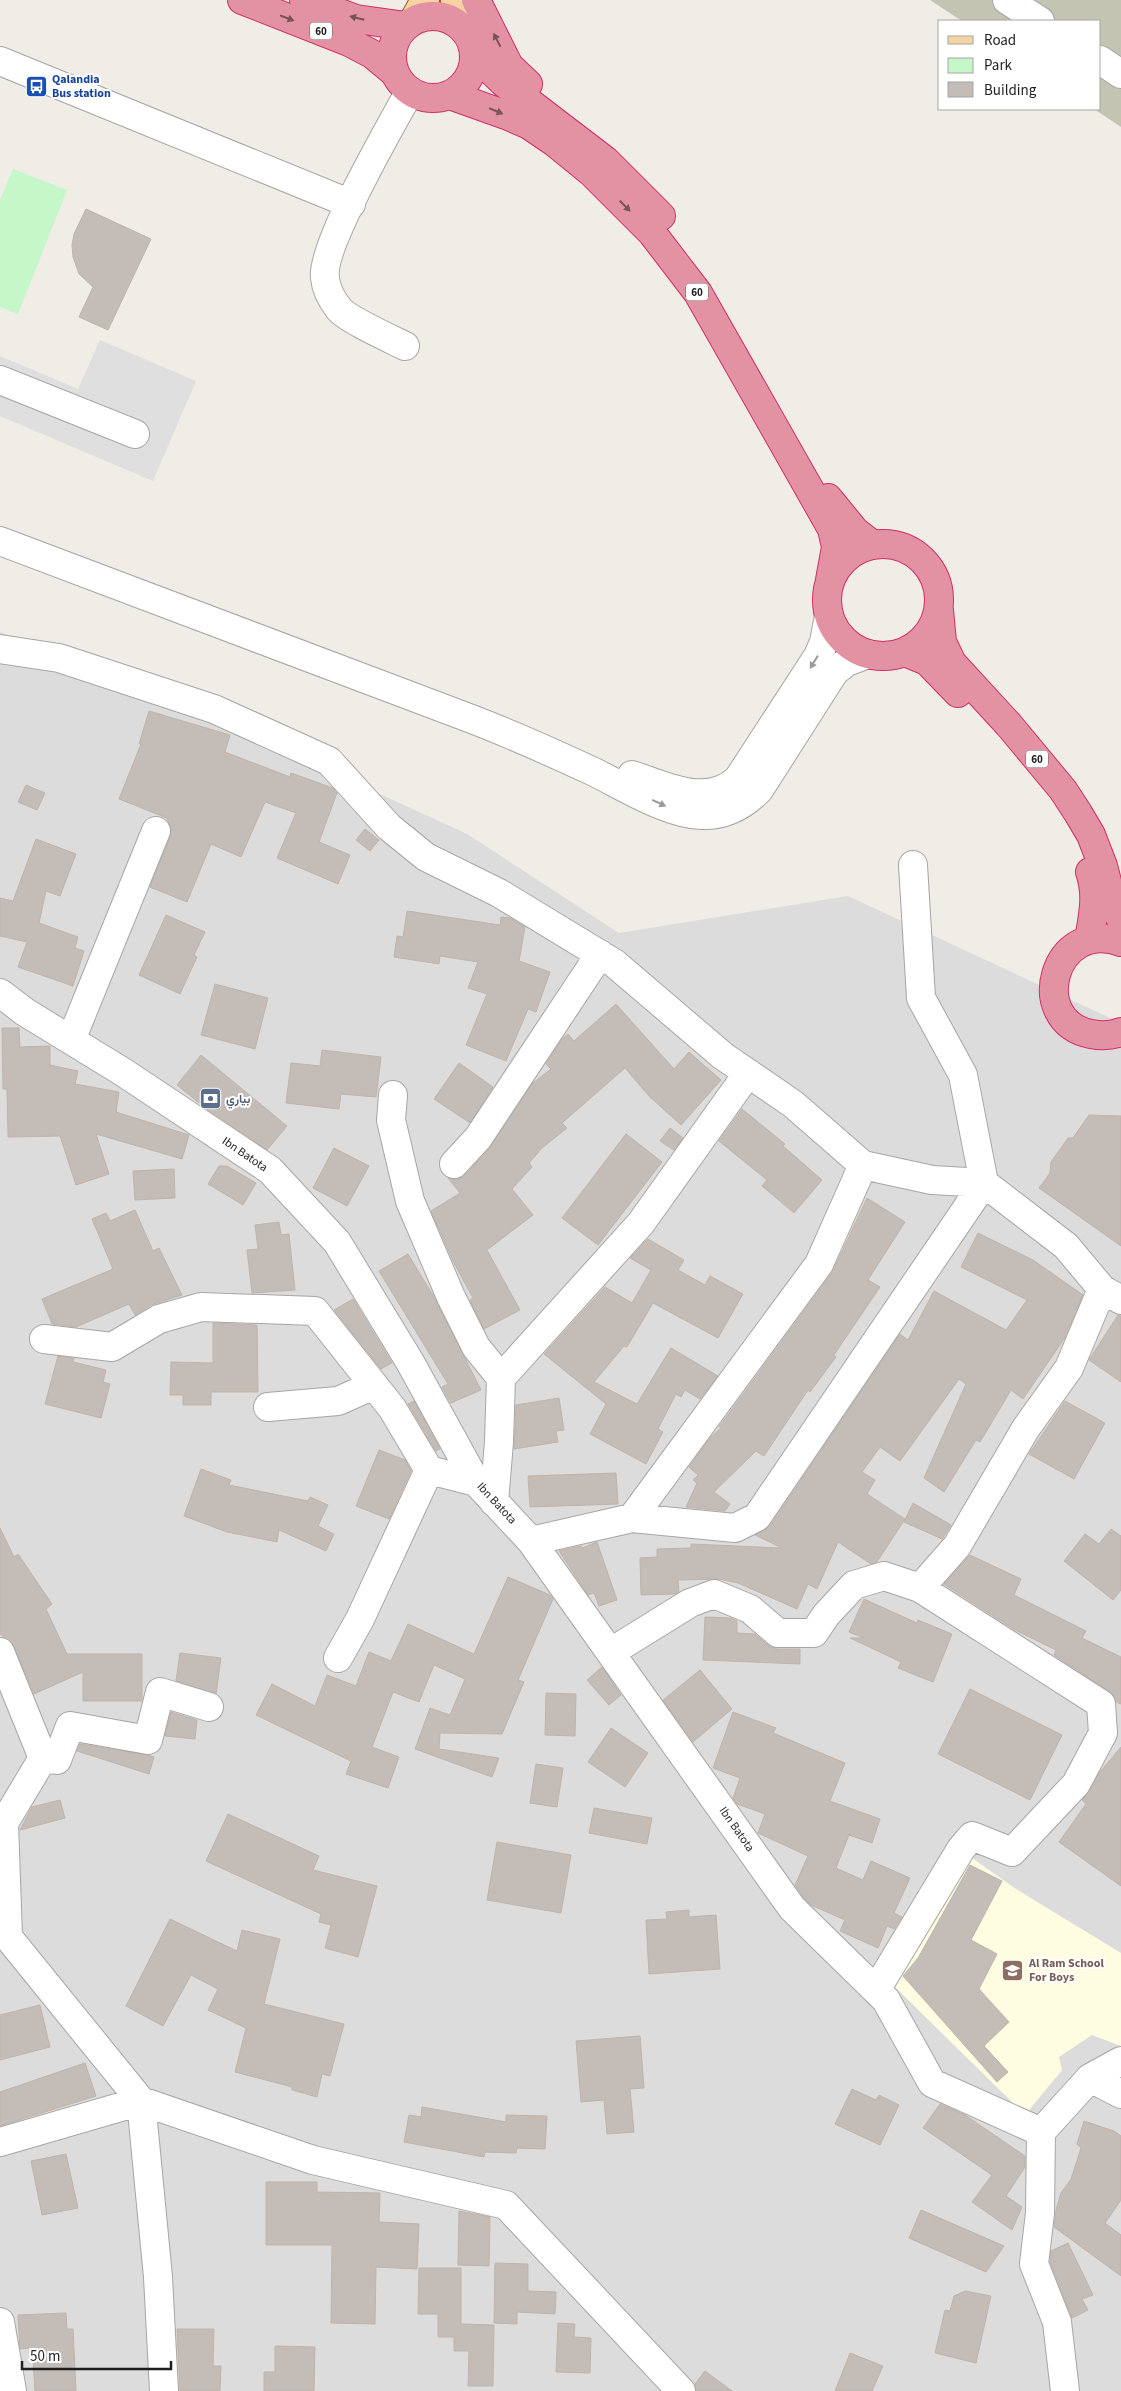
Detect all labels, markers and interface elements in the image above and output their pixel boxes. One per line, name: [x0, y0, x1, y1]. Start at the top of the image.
one-way arrow: [280, 14, 295, 22]
one-way arrow: [350, 14, 365, 22]
legend: [938, 20, 1101, 110]
road number: 60: [310, 22, 332, 40]
text: Road: [984, 30, 1016, 51]
one-way arrow: [493, 33, 501, 47]
text: Park: [984, 55, 1013, 76]
place label: Qalandia Bus station: [52, 71, 111, 102]
bus stop icon: Qalandia Bus station: [24, 74, 48, 98]
text: Building: [984, 80, 1037, 101]
one-way arrow: [489, 107, 503, 115]
one-way arrow: [619, 200, 631, 212]
road number: 60: [686, 284, 708, 300]
one-way arrow: [810, 655, 819, 668]
road number: 60: [1026, 751, 1048, 768]
one-way arrow: [652, 799, 666, 807]
bank icon: بياري: [198, 1087, 222, 1111]
place label: بياري: [226, 1091, 251, 1109]
street label: Ibn Batota: [219, 1133, 271, 1176]
street label: Ibn Batota: [473, 1479, 520, 1528]
street label: Ibn Batota: [715, 1803, 758, 1855]
place label: Al Ram School For Boys: [1028, 1955, 1104, 1986]
school or university icon: Al Ram School For Boys: [1001, 1958, 1025, 1982]
scale bar: [22, 2338, 171, 2370]
text: 50 m: [30, 2346, 60, 2367]

